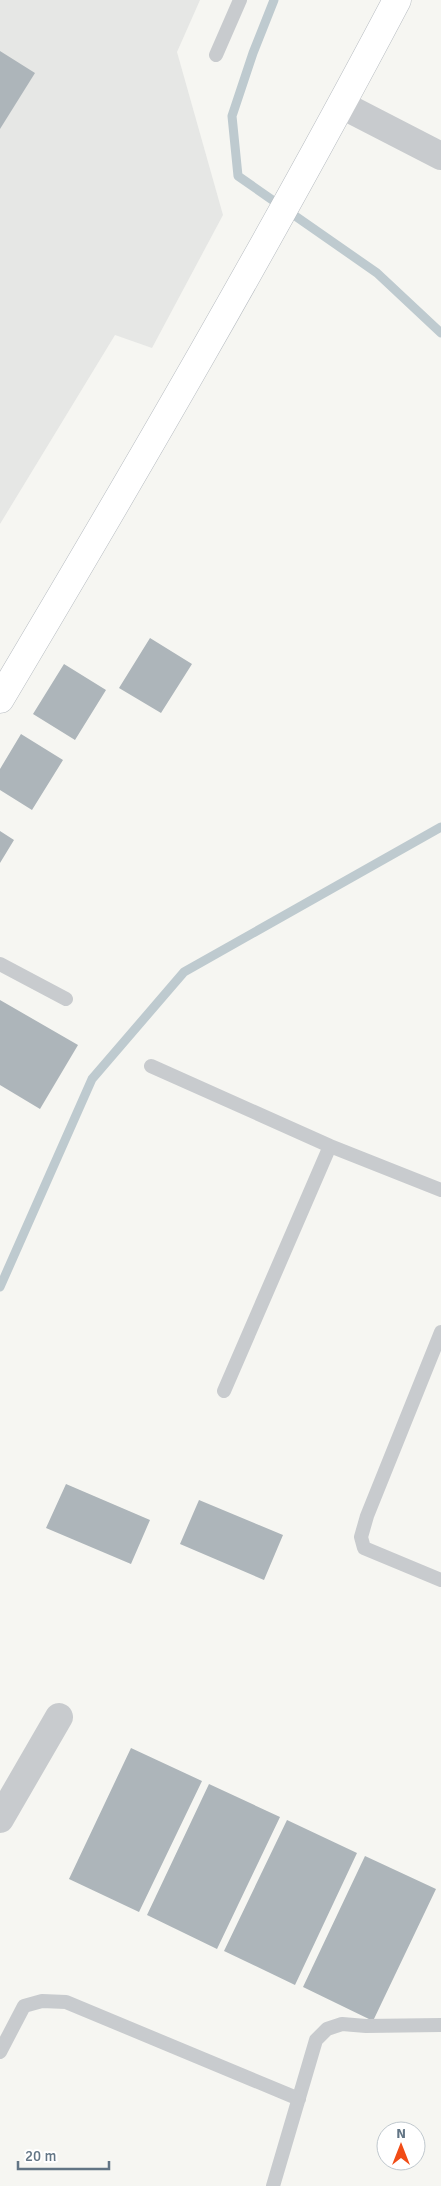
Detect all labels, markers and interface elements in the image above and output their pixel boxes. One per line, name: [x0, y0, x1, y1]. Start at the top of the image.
north arrow: [376, 2121, 426, 2171]
text: N: [396, 2125, 406, 2142]
scale bar: [18, 2138, 109, 2170]
text: 20 m: [25, 2147, 56, 2165]

